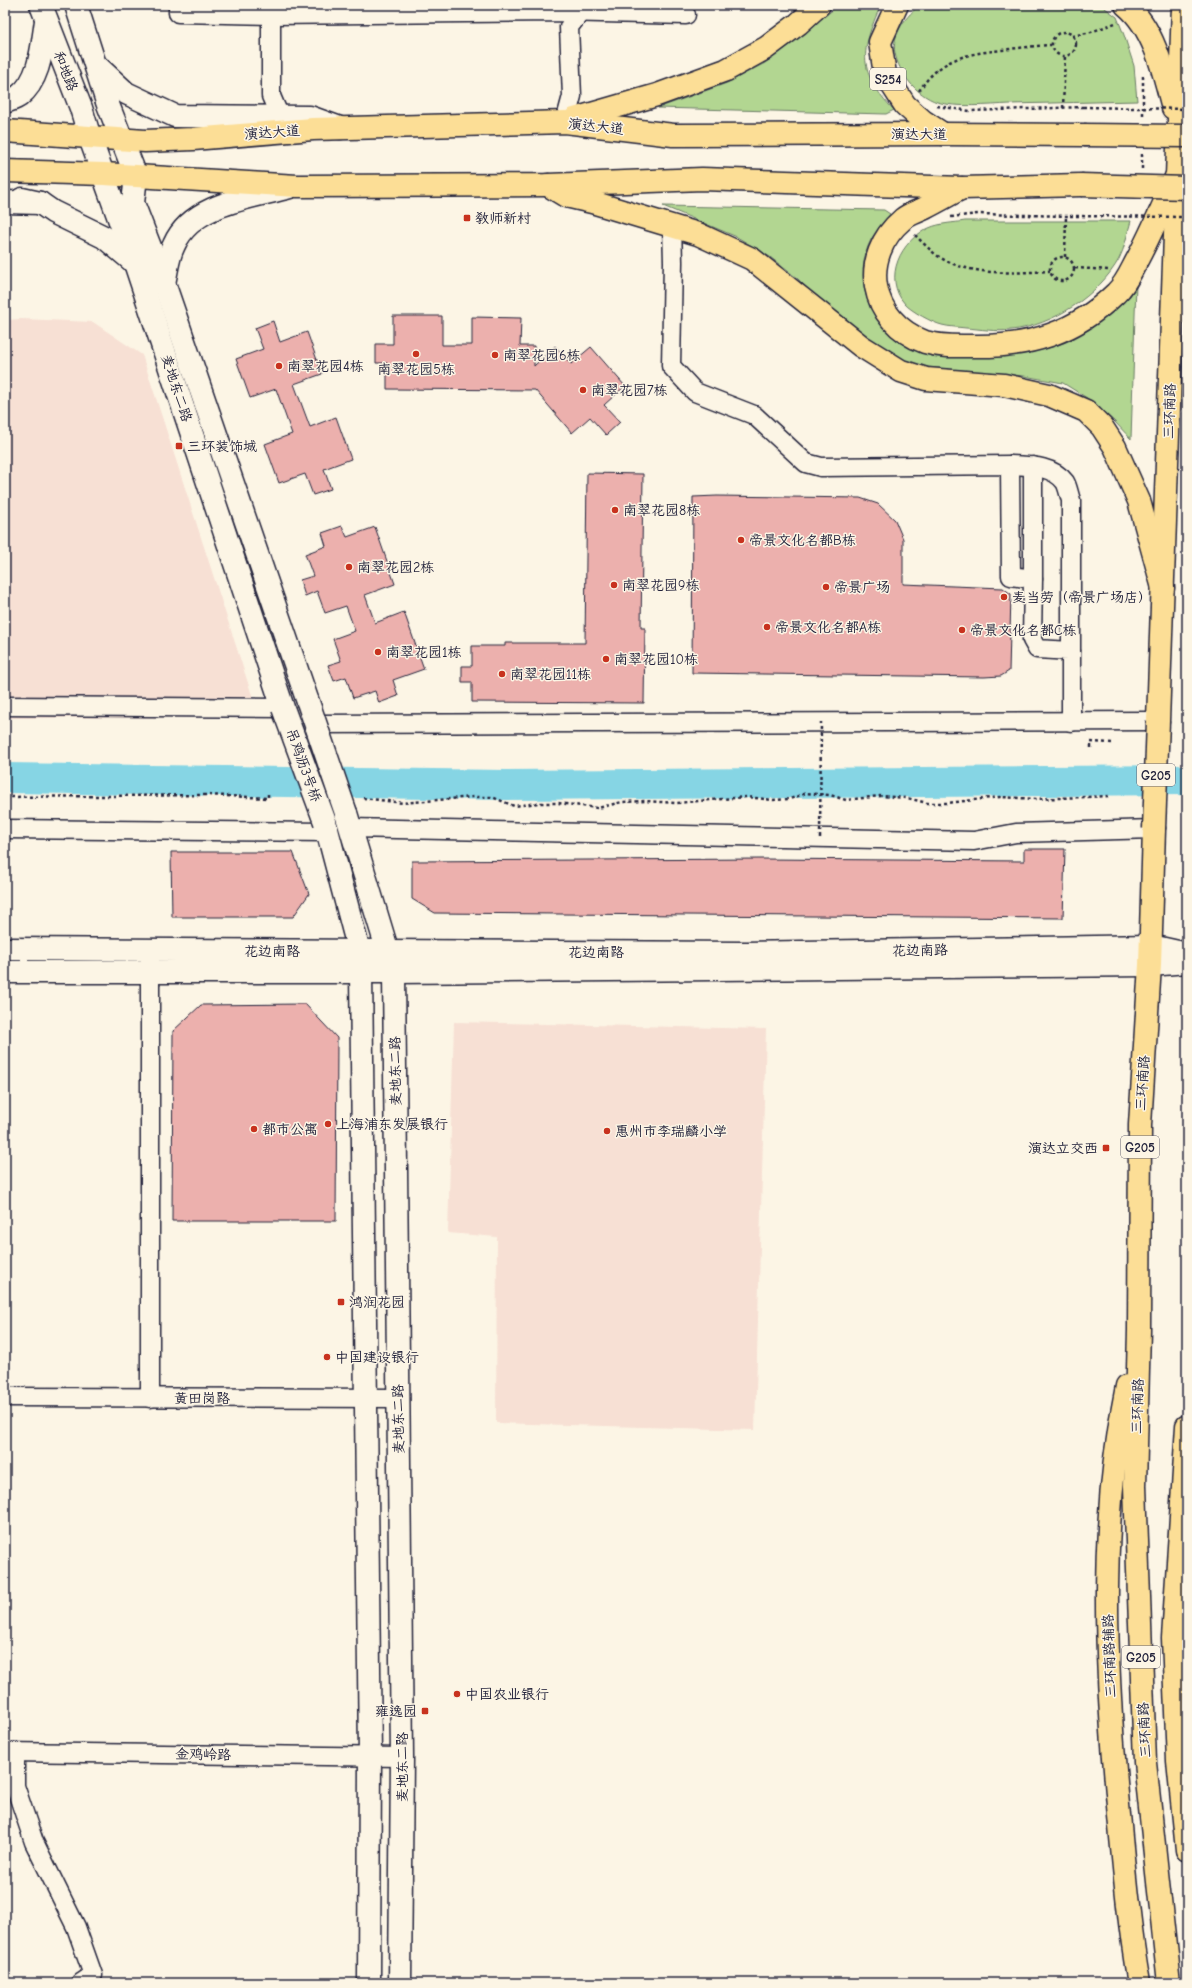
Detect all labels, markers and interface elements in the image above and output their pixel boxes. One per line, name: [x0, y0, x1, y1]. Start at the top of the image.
street label: 和地路: [50, 49, 81, 94]
road number: S254: [870, 68, 906, 90]
street label: 演达大道: [567, 115, 625, 138]
street label: 演达大道: [244, 122, 301, 143]
street label: 演达大道: [891, 126, 947, 143]
place label: 教师新村: [475, 210, 531, 227]
marker: 教师新村: [462, 213, 472, 223]
place label: 南翠花园6栋: [503, 347, 581, 364]
marker: 南翠花园5栋: [411, 349, 421, 359]
marker: 南翠花园6栋: [490, 350, 500, 360]
street label: 麦地东二路: [158, 352, 195, 424]
place label: 南翠花园4栋: [287, 358, 364, 375]
marker: 南翠花园4栋: [274, 361, 284, 371]
place label: 南翠花园5栋: [377, 361, 455, 378]
place label: 南翠花园7栋: [591, 382, 668, 399]
street label: 三环南路: [1160, 383, 1179, 439]
marker: 南翠花园7栋: [578, 385, 588, 395]
place label: 三环装饰城: [187, 438, 257, 455]
marker: 三环装饰城: [174, 441, 184, 451]
place label: 南翠花园8栋: [623, 502, 700, 519]
marker: 南翠花园8栋: [610, 505, 620, 515]
place label: 帝景文化名都B栋: [749, 532, 856, 549]
marker: 帝景文化名都B栋: [736, 535, 746, 545]
place label: 南翠花园2栋: [357, 559, 434, 576]
marker: 南翠花园2栋: [344, 562, 354, 572]
place label: 南翠花园9栋: [622, 577, 699, 594]
place label: 帝景广场: [834, 579, 890, 596]
marker: 南翠花园9栋: [609, 580, 619, 590]
marker: 帝景广场: [821, 582, 831, 592]
place label: 麦当劳（帝景广场店）: [1012, 589, 1152, 606]
marker: 麦当劳（帝景广场店）: [999, 592, 1009, 602]
place label: 帝景文化名都A栋: [775, 619, 881, 636]
marker: 帝景文化名都A栋: [762, 622, 772, 632]
place label: 帝景文化名都C栋: [970, 622, 1077, 639]
marker: 帝景文化名都C栋: [957, 625, 967, 635]
place label: 南翠花园1栋: [386, 644, 462, 661]
marker: 南翠花园1栋: [373, 647, 383, 657]
place label: 南翠花园10栋: [614, 651, 698, 668]
marker: 南翠花园10栋: [601, 654, 611, 664]
place label: 南翠花园11栋: [510, 666, 591, 683]
marker: 南翠花园11栋: [497, 669, 507, 679]
street label: 吊鸡沥3号桥: [282, 726, 325, 804]
road number: G205: [1137, 764, 1175, 786]
street label: 花边南路: [892, 942, 948, 959]
street label: 花边南路: [244, 943, 300, 960]
street label: 花边南路: [568, 944, 624, 961]
street label: 麦地东二路: [386, 1036, 405, 1106]
street label: 三环南路: [1132, 1055, 1153, 1112]
place label: 上海浦东发展银行: [336, 1116, 448, 1133]
marker: 上海浦东发展银行: [323, 1119, 333, 1129]
place label: 都市公寓: [262, 1121, 318, 1138]
place label: 惠州市李瑞麟小学: [615, 1123, 727, 1140]
marker: 都市公寓: [249, 1124, 259, 1134]
marker: 惠州市李瑞麟小学: [602, 1126, 612, 1136]
road number: G205: [1121, 1136, 1159, 1158]
place label: 演达立交西: [1028, 1140, 1098, 1157]
marker: 演达立交西: [1101, 1143, 1111, 1153]
place label: 鸿润花园: [349, 1294, 405, 1311]
marker: 鸿润花园: [336, 1297, 346, 1307]
place label: 中国建设银行: [335, 1349, 419, 1366]
marker: 中国建设银行: [322, 1352, 332, 1362]
street label: 三环南路: [1128, 1378, 1147, 1434]
street label: 麦地东二路: [389, 1384, 408, 1454]
street label: 黄田岗路: [174, 1390, 230, 1407]
street label: 三环南路辅路: [1100, 1614, 1119, 1698]
road number: G205: [1122, 1646, 1160, 1668]
place label: 中国农业银行: [465, 1686, 549, 1703]
marker: 中国农业银行: [452, 1689, 462, 1699]
street label: 三环南路: [1135, 1702, 1154, 1758]
place label: 雍逸园: [375, 1703, 417, 1720]
marker: 雍逸园: [420, 1706, 430, 1716]
street label: 麦地东二路: [394, 1732, 411, 1802]
street label: 金鸡岭路: [175, 1746, 231, 1763]

